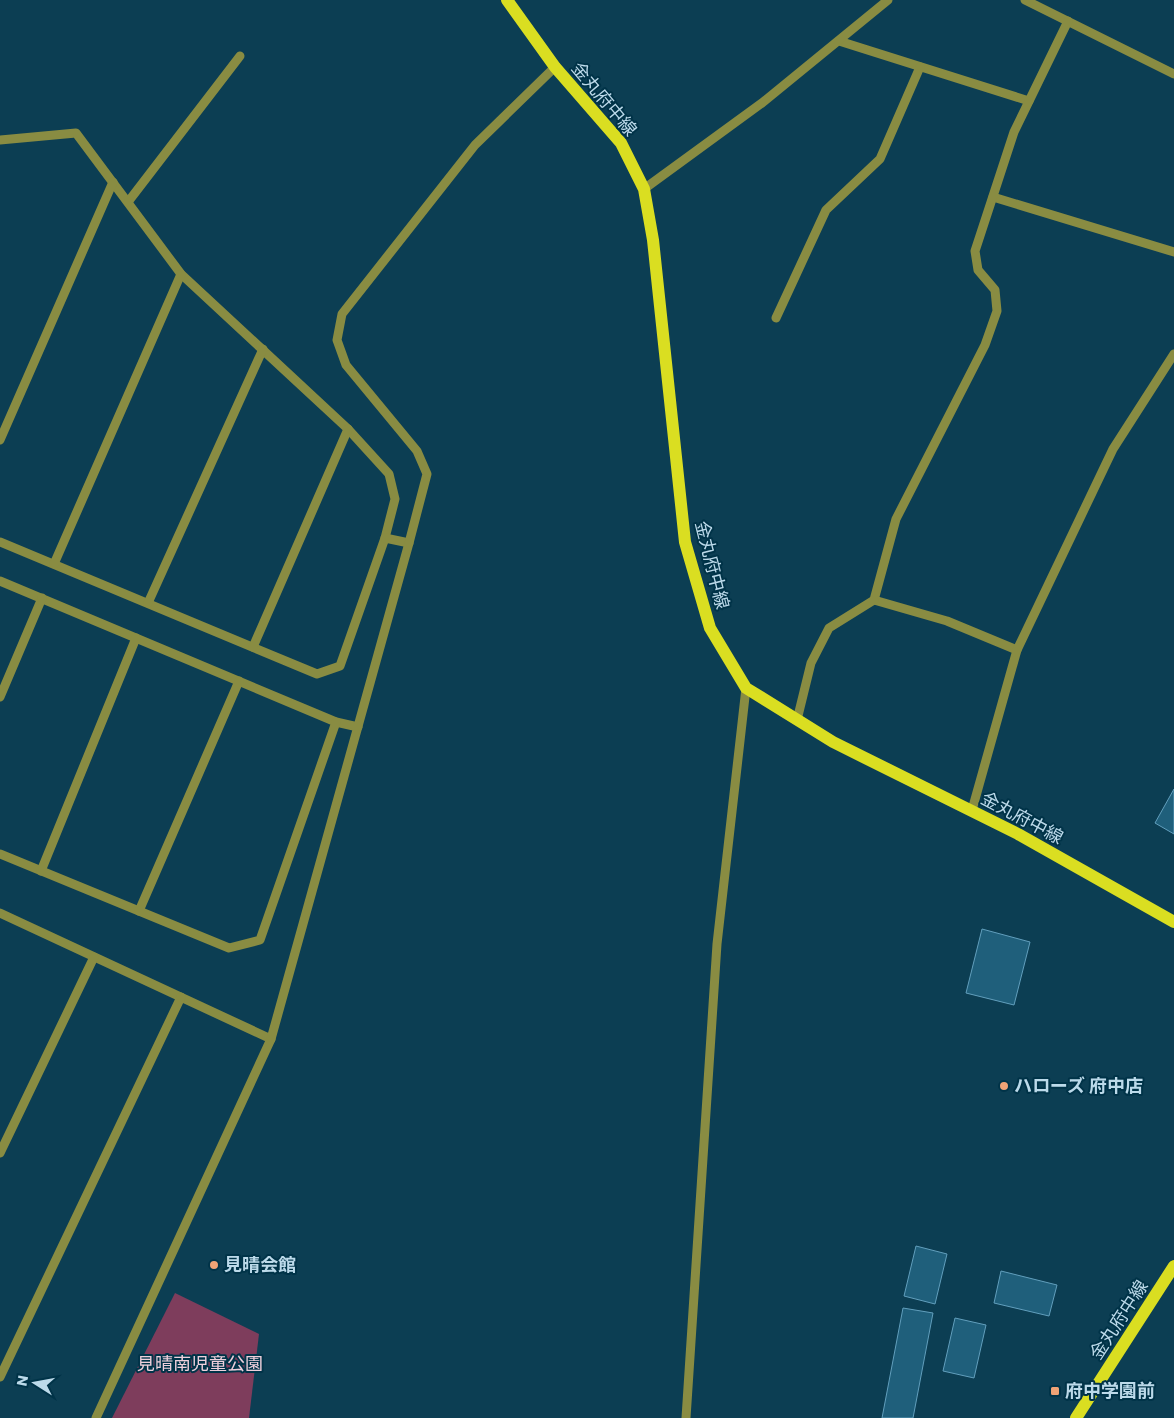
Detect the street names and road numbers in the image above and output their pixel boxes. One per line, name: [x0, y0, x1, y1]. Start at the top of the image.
street label: 金丸府中線: [566, 56, 643, 141]
street label: 金丸府中線: [689, 518, 736, 612]
street label: 金丸府中線: [977, 785, 1068, 850]
street label: 金丸府中線: [1084, 1275, 1154, 1364]

